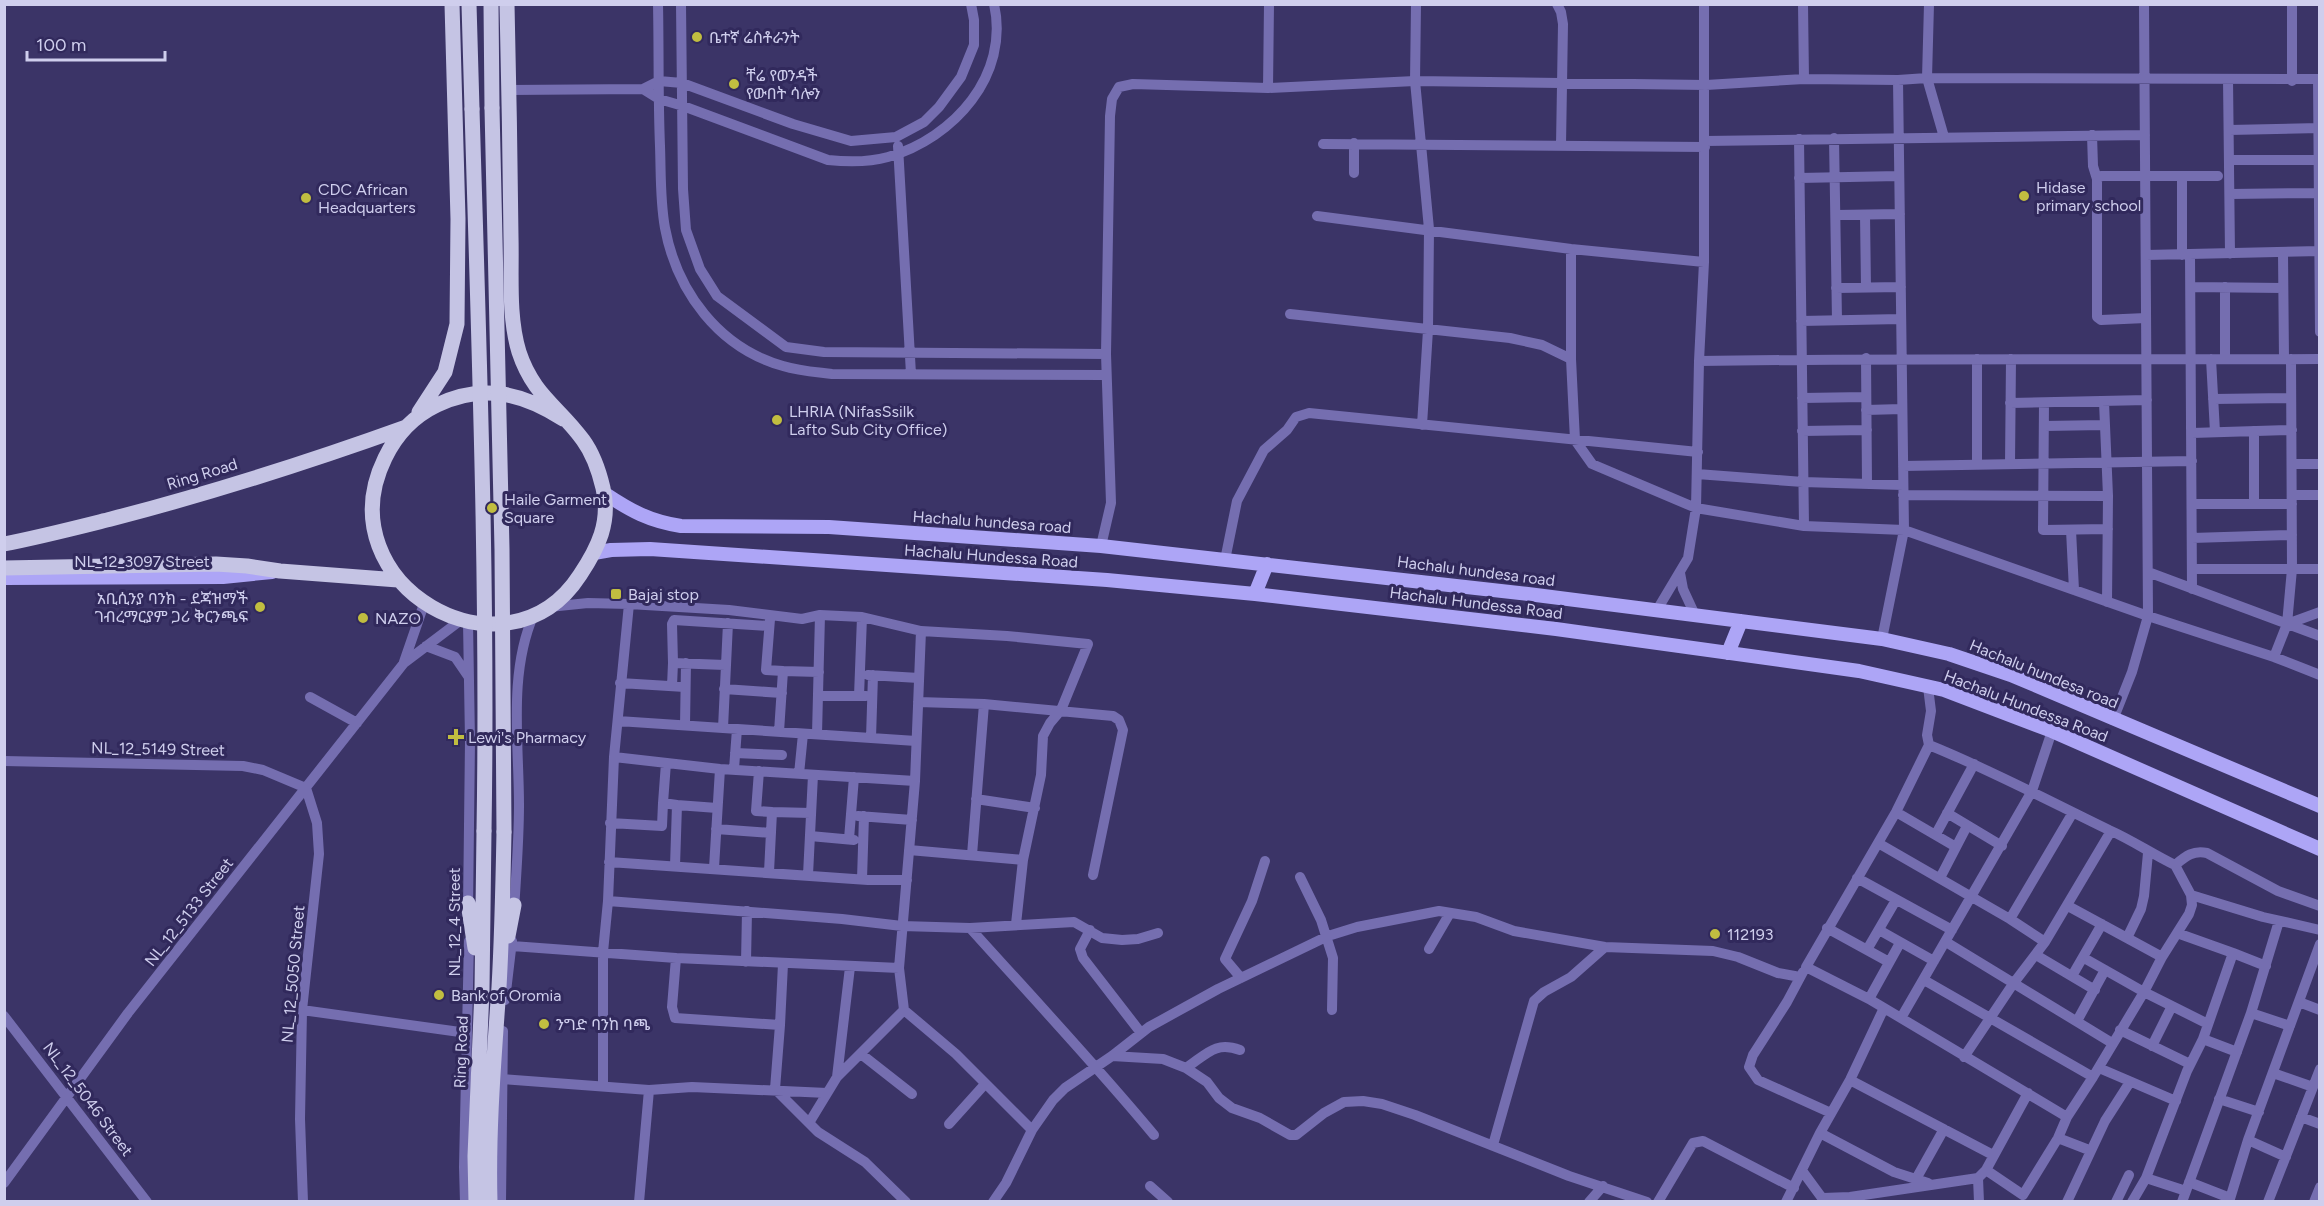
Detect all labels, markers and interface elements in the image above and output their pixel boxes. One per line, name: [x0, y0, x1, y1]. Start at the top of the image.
scale bar: [27, 24, 165, 62]
place label: ቤተኛ ሬስቶራንት: [709, 28, 800, 47]
marker: ቤተኛ ሬስቶራንት: [690, 30, 704, 44]
text: 100 m: [36, 34, 86, 56]
place label: ቸሬ የወንዳች የውበት ሳሎን: [746, 66, 821, 103]
marker: ቸሬ የወንዳች የውበት ሳሎን: [727, 77, 741, 91]
place label: Hidase primary school: [2036, 178, 2141, 215]
place label: CDC African Headquarters: [318, 180, 416, 217]
marker: Hidase primary school: [2017, 189, 2031, 203]
marker: CDC African Headquarters: [299, 191, 313, 205]
place label: LHRIA (NifasSsilk Lafto Sub City Office): [789, 402, 947, 439]
marker: LHRIA (NifasSsilk Lafto Sub City Office): [770, 413, 784, 427]
street label: Ring Road: [164, 454, 240, 494]
place label: Haile Garment Square: [504, 490, 607, 527]
marker: Haile Garment Square: [485, 501, 499, 515]
street label: Hachalu hundesa road: [912, 507, 1072, 537]
street label: Hachalu Hundessa Road: [903, 540, 1079, 572]
street label: NL_12_3097 Street: [74, 552, 210, 571]
street label: Hachalu hundesa road: [1396, 552, 1556, 590]
street label: Hachalu Hundessa Road: [1388, 583, 1564, 623]
place label: Bajaj stop: [628, 585, 699, 604]
marker: Bajaj stop: [609, 587, 623, 601]
place label: አቢሲንያ ባንክ - ደጃዝማች ገብረማርያም ጋሪ ቅርንጫፍ: [95, 589, 248, 626]
marker: አቢሲንያ ባንክ - ደጃዝማች ገብረማርያም ጋሪ ቅርንጫፍ: [253, 600, 267, 614]
place label: NAZO: [375, 609, 421, 628]
marker: NAZO: [356, 611, 370, 625]
street label: Hachalu hundesa road: [1967, 635, 2121, 713]
street label: Hachalu Hundessa Road: [1941, 666, 2111, 746]
place label: Lewi's Pharmacy: [468, 728, 587, 747]
marker: Lewi's Pharmacy: [449, 730, 463, 744]
street label: NL_12_5149 Street: [91, 738, 225, 760]
street label: NL_12_5133 Street: [141, 854, 237, 970]
street label: NL_12_4 Street: [445, 868, 464, 976]
street label: NL_12_5050 Street: [278, 904, 308, 1044]
place label: 112193: [1727, 925, 1774, 944]
marker: 112193: [1708, 927, 1722, 941]
place label: Bank of Oromia: [451, 986, 561, 1005]
marker: Bank of Oromia: [432, 988, 446, 1002]
street label: Ring Road: [450, 1015, 472, 1089]
place label: ንግድ ባንከ ባጫ: [556, 1015, 651, 1034]
marker: ንግድ ባንከ ባጫ: [537, 1017, 551, 1031]
street label: NL_12_5046 Street: [39, 1038, 137, 1160]

